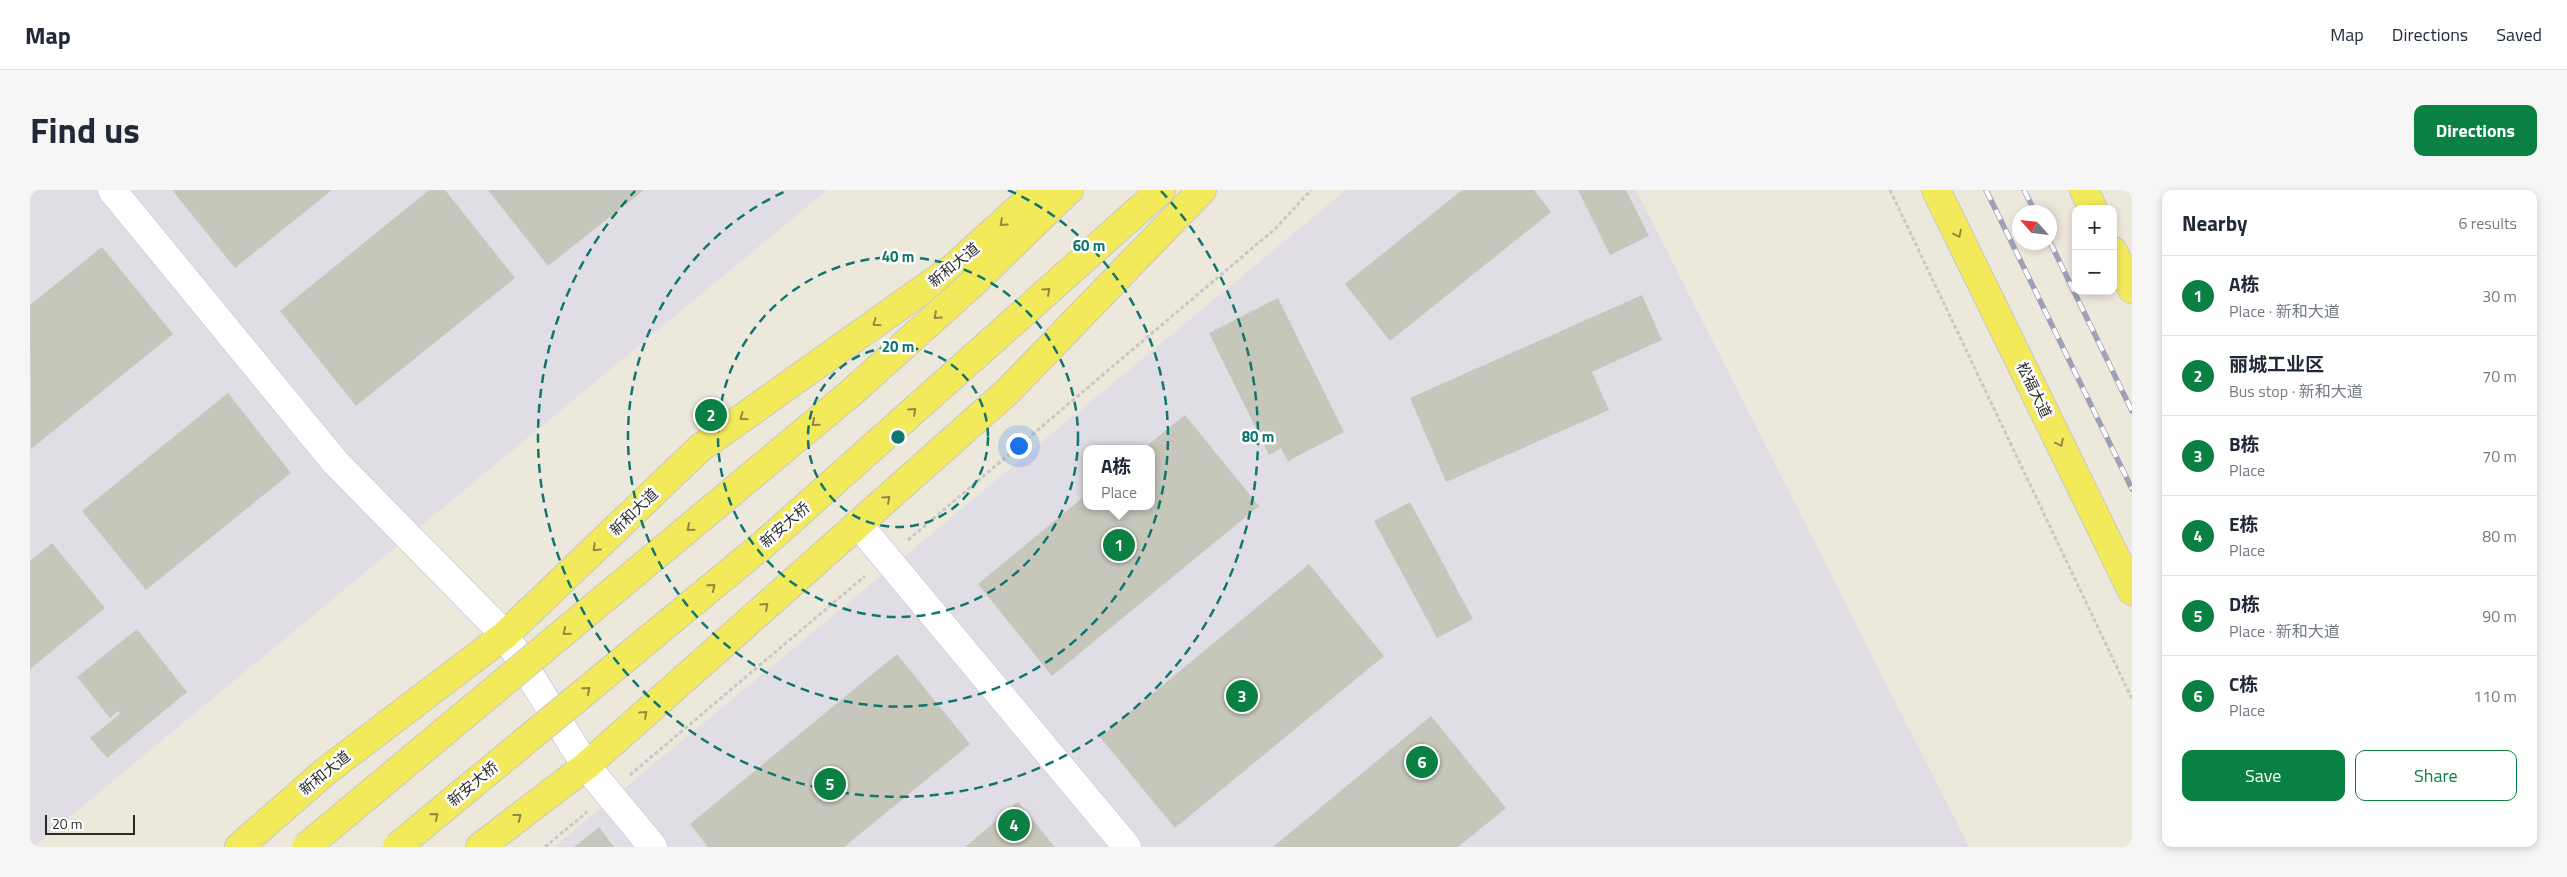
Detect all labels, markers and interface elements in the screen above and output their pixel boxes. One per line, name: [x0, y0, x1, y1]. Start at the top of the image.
text: Map: [25, 17, 71, 53]
text: Map: [2330, 21, 2364, 48]
text: Directions: [2392, 21, 2468, 48]
text: Saved: [2496, 21, 2542, 48]
text: Find us: [30, 103, 140, 157]
button: Directions: [2414, 105, 2537, 156]
north arrow: [2012, 205, 2057, 250]
map controls: [2072, 205, 2117, 295]
button: +: [2072, 205, 2117, 250]
text: Nearby: [2182, 207, 2247, 239]
text: 6 results: [2458, 211, 2517, 235]
one-way arrow: [999, 217, 1008, 226]
one-way arrow: [1952, 229, 1962, 238]
text: 60 m: [1073, 234, 1105, 257]
street label: 新和大道: [923, 237, 984, 292]
text: 40 m: [882, 245, 914, 268]
button: −: [2072, 250, 2117, 295]
text: A栋: [2229, 269, 2259, 298]
text: 1: [2194, 284, 2202, 308]
text: 30 m: [2482, 284, 2517, 308]
one-way arrow: [1042, 288, 1051, 297]
text: Place · 新和大道: [2229, 299, 2340, 323]
one-way arrow: [933, 310, 942, 319]
one-way arrow: [872, 317, 881, 326]
text: 20 m: [882, 335, 914, 358]
text: 丽城工业区: [2229, 349, 2324, 378]
street label: 松福大道: [2011, 358, 2058, 422]
text: 2: [2194, 364, 2202, 388]
text: 70 m: [2482, 364, 2517, 388]
text: Bus stop · 新和大道: [2229, 379, 2363, 403]
pin: 2: [695, 396, 727, 434]
one-way arrow: [908, 407, 917, 416]
one-way arrow: [739, 411, 749, 420]
one-way arrow: [811, 418, 820, 427]
text: 80 m: [1242, 425, 1274, 448]
centre of rings: [889, 428, 907, 446]
text: B栋: [2229, 429, 2260, 458]
your location: [1006, 433, 1032, 459]
one-way arrow: [2054, 438, 2064, 447]
text: 3: [2194, 444, 2202, 468]
text: 70 m: [2482, 444, 2517, 468]
popup: [1083, 445, 1155, 510]
text: A栋: [1101, 451, 1131, 480]
text: Place: [2229, 458, 2265, 482]
text: Place: [1101, 480, 1137, 504]
street label: 新和大道: [604, 483, 663, 541]
one-way arrow: [881, 495, 890, 504]
street label: 新安大桥: [754, 496, 815, 553]
text: E栋: [2229, 509, 2259, 538]
one-way arrow: [687, 522, 696, 530]
text: 4: [2194, 524, 2202, 548]
text: 80 m: [2482, 524, 2517, 548]
pin: 1: [1103, 526, 1135, 564]
text: Place: [2229, 538, 2265, 562]
one-way arrow: [592, 542, 601, 551]
one-way arrow: [706, 584, 715, 592]
text: D栋: [2229, 589, 2260, 618]
one-way arrow: [760, 603, 769, 612]
text: 5: [2194, 604, 2202, 628]
text: 90 m: [2482, 604, 2517, 628]
text: Place · 新和大道: [2229, 619, 2340, 643]
one-way arrow: [562, 627, 571, 636]
text: C栋: [2229, 669, 2258, 698]
pin: 3: [1226, 677, 1258, 715]
text: 6: [2194, 684, 2202, 708]
text: 110 m: [2473, 684, 2517, 708]
one-way arrow: [581, 688, 590, 696]
text: Place: [2229, 698, 2265, 722]
one-way arrow: [638, 711, 647, 720]
pin: 6: [1406, 743, 1438, 781]
street label: 新和大道: [294, 745, 355, 800]
button: Save: [2182, 750, 2345, 801]
button: Share: [2355, 750, 2517, 801]
street label: 新安大桥: [442, 756, 503, 812]
pin: 5: [814, 765, 846, 803]
pin: 4: [998, 806, 1030, 844]
scale bar: [45, 812, 135, 835]
text: 20 m: [52, 813, 82, 834]
one-way arrow: [429, 813, 438, 822]
one-way arrow: [512, 815, 521, 823]

